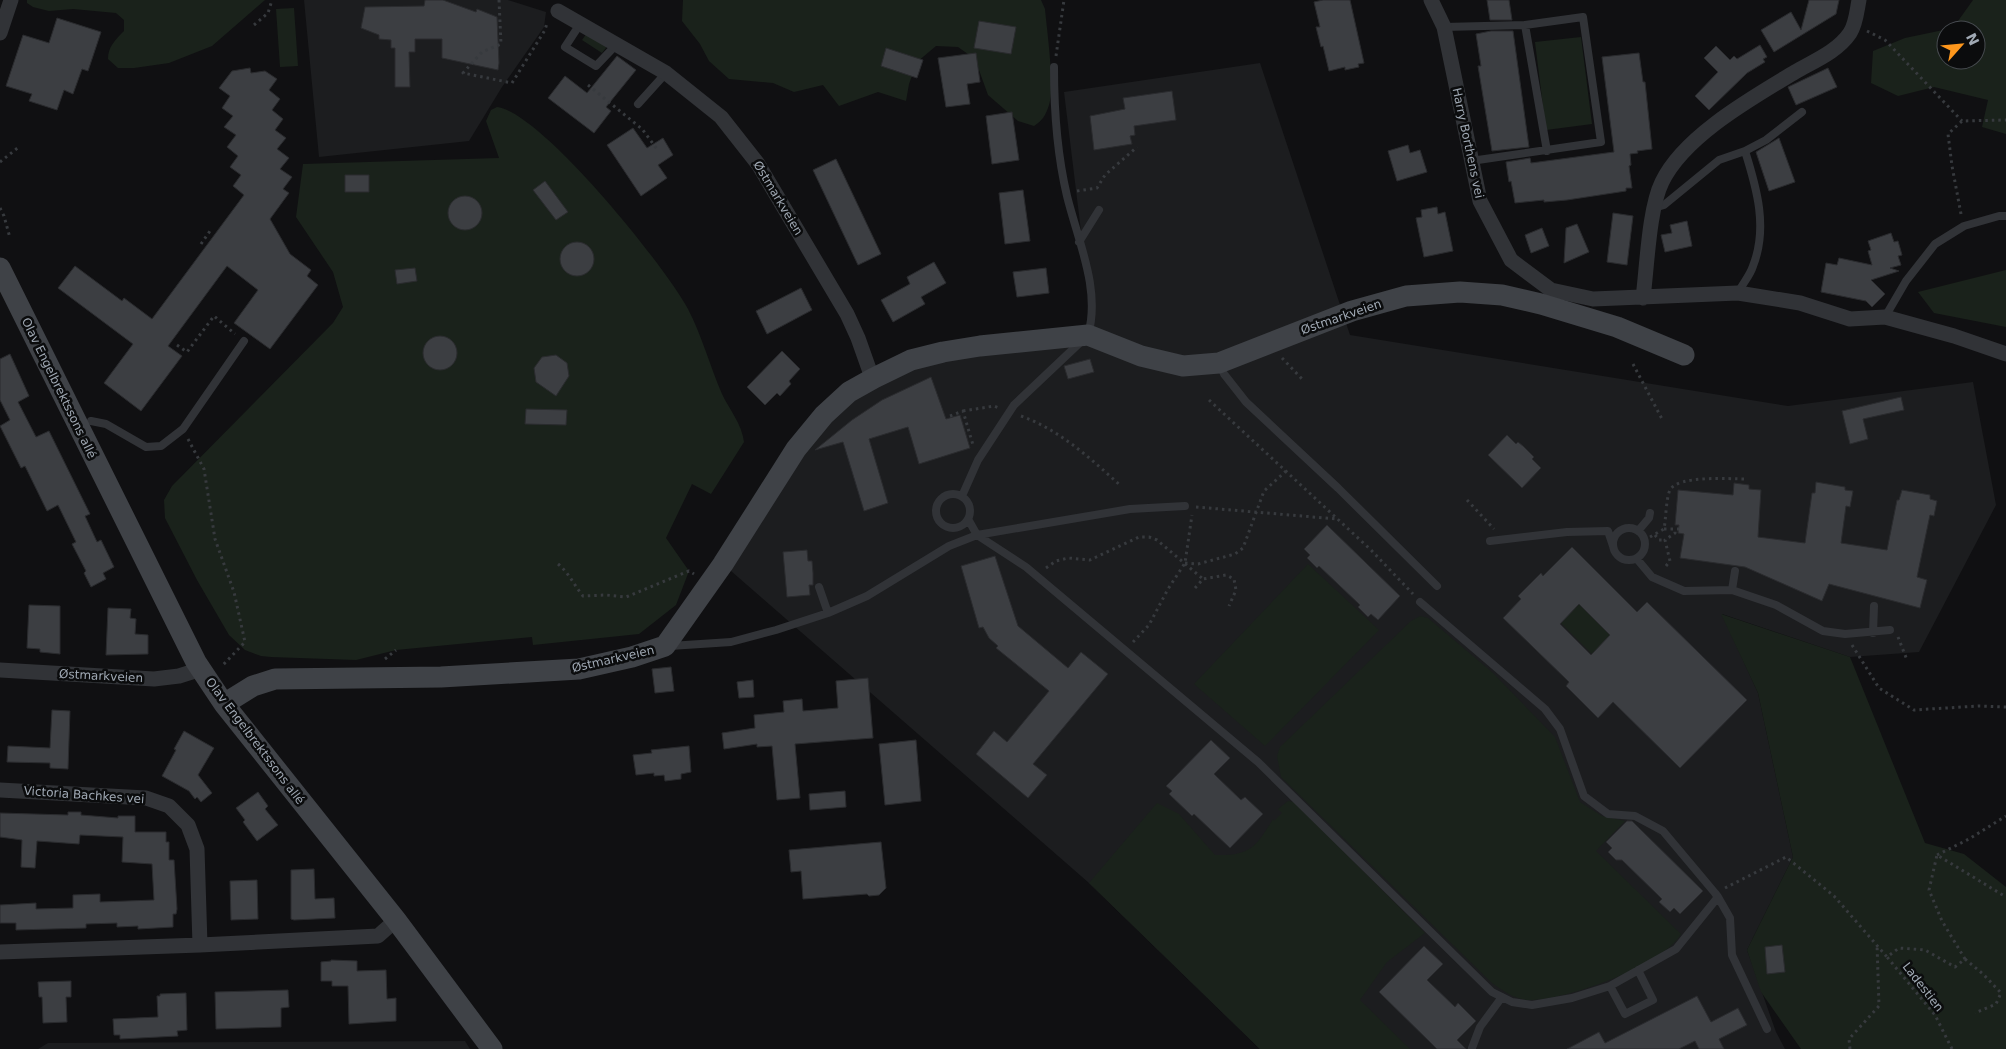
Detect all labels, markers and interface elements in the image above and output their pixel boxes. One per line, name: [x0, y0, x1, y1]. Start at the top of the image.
north arrow: [1936, 20, 1986, 70]
text: N: [1963, 30, 1982, 48]
street label: Harry Borthens vei: [1449, 86, 1487, 200]
street label: Østmarkveien: [750, 158, 806, 238]
street label: Østmarkveien: [1299, 297, 1383, 337]
street label: Olav Engelbrektssons allé: [19, 315, 99, 461]
street label: Østmarkveien: [570, 643, 656, 675]
street label: Østmarkveien: [59, 667, 143, 685]
street label: Olav Engelbrektssons allé: [203, 675, 307, 807]
street label: Victoria Bachkes vei: [23, 784, 145, 806]
street label: Ladestien: [1900, 960, 1946, 1014]

